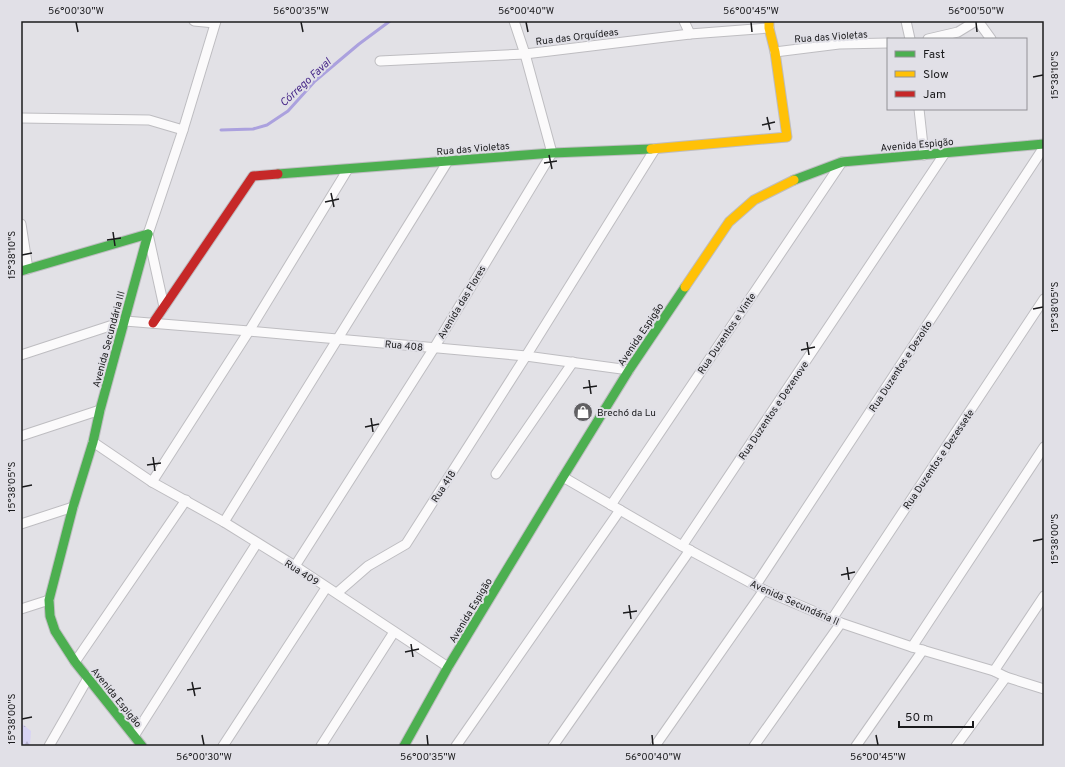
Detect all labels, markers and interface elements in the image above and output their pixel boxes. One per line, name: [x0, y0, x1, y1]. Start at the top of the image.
text: 56°00'30"W: [48, 5, 104, 18]
text: 56°00'35"W: [273, 5, 329, 18]
text: 56°00'40"W: [498, 5, 554, 18]
text: 56°00'45"W: [723, 5, 779, 18]
text: 56°00'50"W: [948, 5, 1004, 18]
street label: Rua das Orquídeas: [535, 26, 620, 49]
street label: Rua das Violetas: [794, 28, 869, 47]
legend: [887, 38, 1027, 110]
text: Fast: [923, 47, 945, 63]
text: 15°38'10"S: [1049, 51, 1062, 99]
water label: Córrego Faval: [277, 55, 335, 110]
text: Slow: [923, 67, 949, 83]
text: Jam: [923, 87, 946, 103]
street label: Avenida Espigão: [880, 136, 955, 155]
street label: Rua das Violetas: [436, 140, 511, 159]
text: 15°38'10"S: [6, 231, 19, 279]
street label: Avenida das Flores: [435, 263, 490, 342]
text: 15°38'05"S: [1049, 282, 1062, 332]
street label: Avenida Secundária III: [90, 290, 129, 389]
street label: Rua Duzentos e Vinte: [695, 291, 759, 377]
street label: Avenida Espigão: [615, 300, 667, 369]
street label: Rua Duzentos e Dezoito: [867, 318, 936, 415]
street label: Rua 408: [384, 338, 424, 355]
street label: Rua Duzentos e Dezenove: [736, 359, 812, 463]
shop icon: Brechó da Lu: [572, 401, 594, 423]
place label: Brechó da Lu: [597, 407, 656, 420]
street label: Rua Duzentos e Dezessete: [901, 407, 978, 512]
text: 15°38'05"S: [6, 462, 19, 512]
street label: Rua 418: [429, 468, 459, 505]
text: 15°38'00"S: [1049, 513, 1062, 565]
street label: Rua 409: [282, 557, 321, 589]
street label: Avenida Espigão: [447, 576, 496, 646]
street label: Avenida Secundária II: [748, 578, 841, 629]
street label: Avenida Espigão: [88, 665, 144, 731]
text: 15°38'00"S: [6, 693, 19, 745]
scale bar: [899, 703, 973, 729]
text: 50 m: [905, 710, 933, 726]
text: 56°00'30"W: [176, 751, 232, 764]
text: 56°00'35"W: [400, 751, 456, 764]
text: 56°00'40"W: [625, 751, 681, 764]
text: 56°00'45"W: [850, 751, 906, 764]

